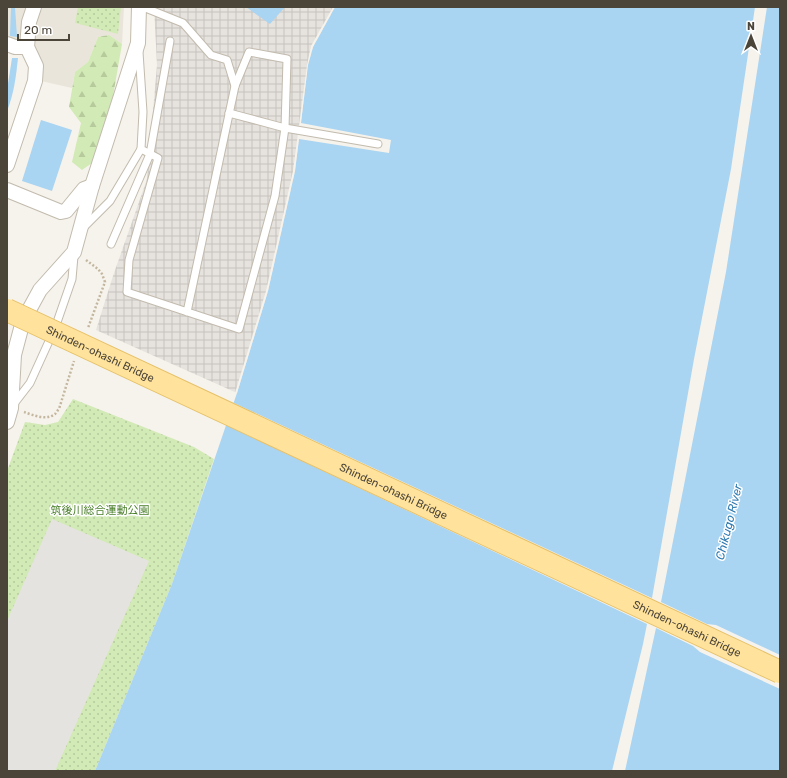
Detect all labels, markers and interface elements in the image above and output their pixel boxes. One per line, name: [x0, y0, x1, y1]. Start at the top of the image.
scale bar: [18, 16, 69, 42]
north arrow: [731, 16, 771, 56]
text: N: [747, 20, 755, 33]
text: 20 m: [24, 23, 52, 37]
street label: Shinden-ohashi Bridge: [44, 323, 156, 385]
street label: Shinden-ohashi Bridge: [338, 460, 450, 522]
water label: Chikugo River: [713, 482, 745, 561]
park label: 筑後川総合運動公園: [51, 504, 150, 517]
street label: Shinden-ohashi Bridge: [631, 598, 743, 659]

